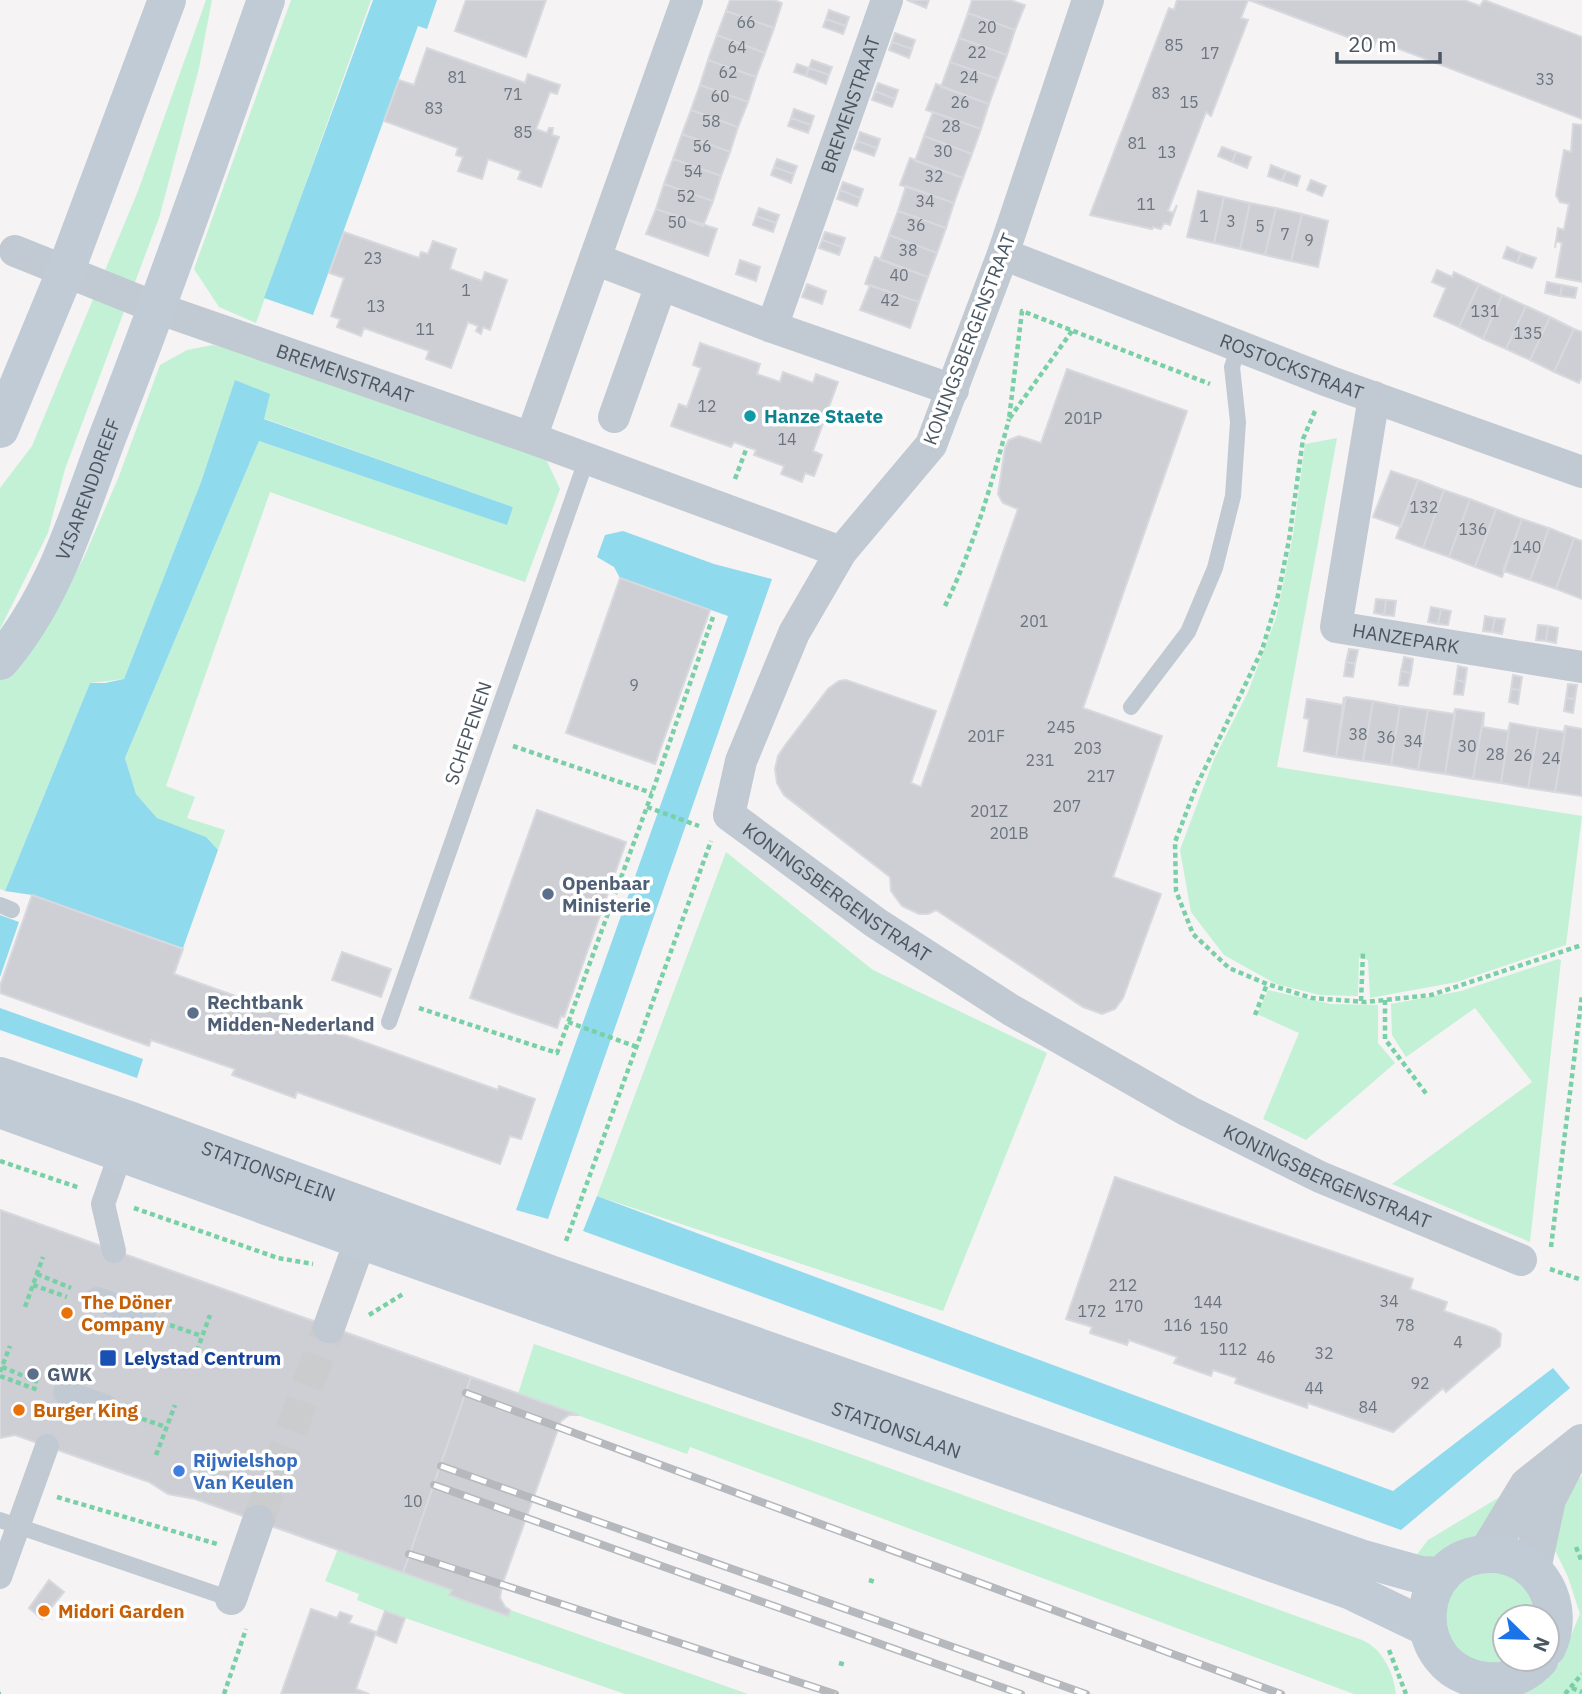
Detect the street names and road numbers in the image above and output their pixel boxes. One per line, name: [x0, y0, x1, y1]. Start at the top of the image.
street label: BREMENSTRAAT: [815, 32, 886, 176]
street label: KONINGSBERGENSTRAAT: [917, 230, 1021, 448]
street label: ROSTOCKSTRAAT: [1217, 328, 1367, 405]
street label: BREMENSTRAAT: [273, 338, 417, 408]
street label: VISARENDDREEF: [50, 415, 126, 564]
street label: HANZEPARK: [1351, 618, 1461, 659]
street label: SCHEPENEN: [439, 678, 497, 788]
street label: KONINGSBERGENSTRAAT: [738, 817, 935, 967]
street label: KONINGSBERGENSTRAAT: [1220, 1119, 1435, 1234]
street label: STATIONSPLEIN: [198, 1136, 339, 1206]
street label: STATIONSLAAN: [828, 1396, 964, 1464]

